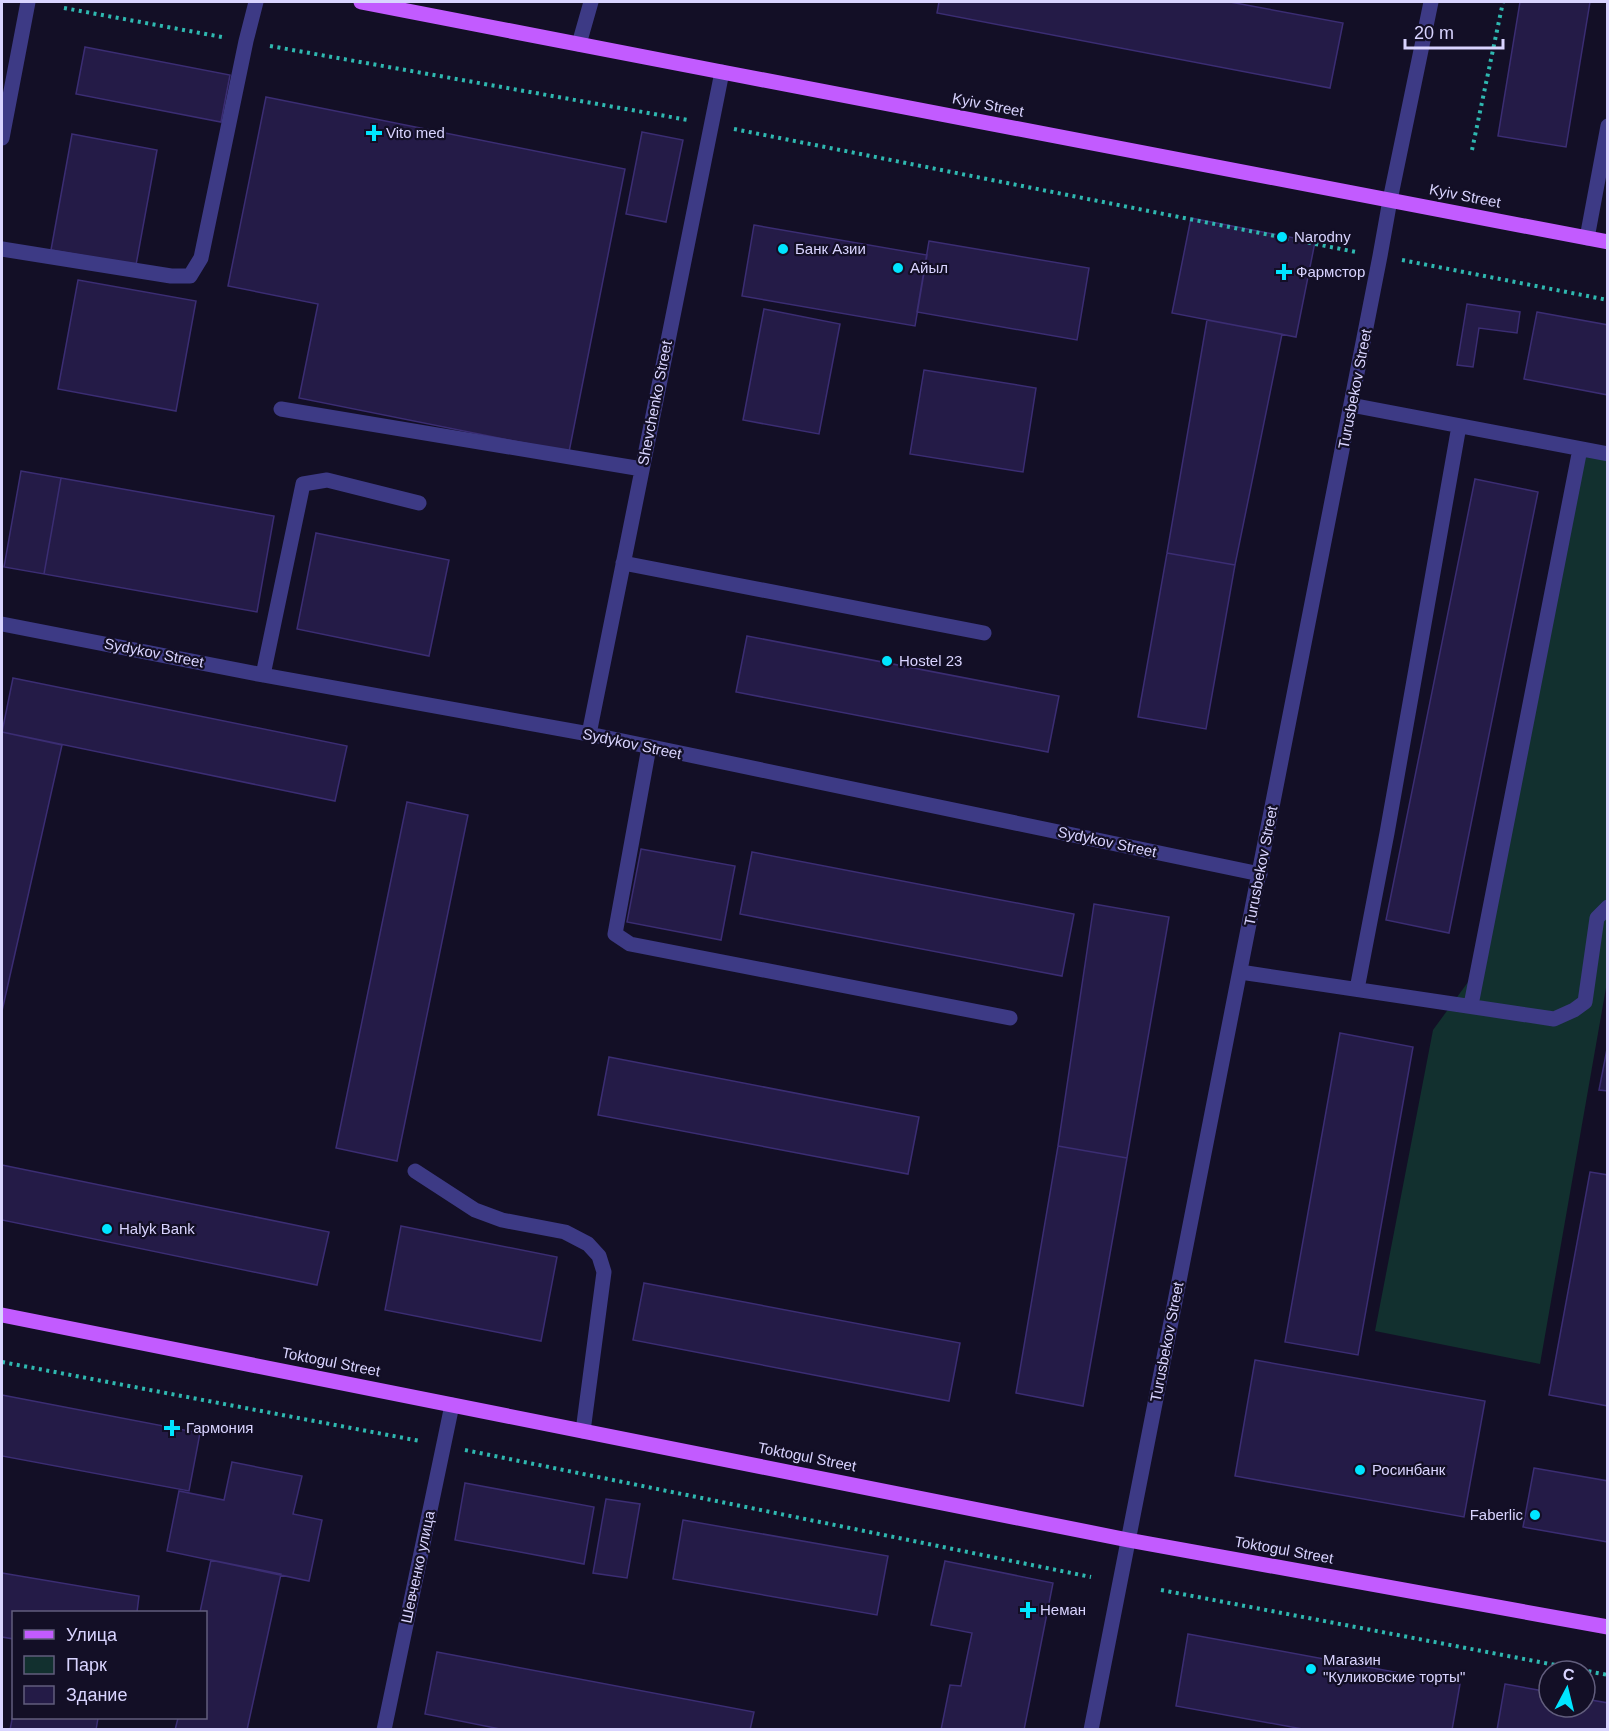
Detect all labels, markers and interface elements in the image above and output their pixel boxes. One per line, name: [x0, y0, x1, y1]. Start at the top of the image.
scale bar: [1405, 12, 1502, 50]
text: 20 m: [1414, 23, 1454, 43]
street label: Kyiv Street: [951, 89, 1026, 120]
place label: Vito med: [386, 124, 445, 141]
marker: Vito med: [367, 126, 381, 140]
street label: Kyiv Street: [1428, 180, 1503, 211]
place label: Narodny: [1294, 228, 1351, 245]
marker: Narodny: [1275, 230, 1289, 244]
place label: Банк Азии: [795, 240, 866, 257]
marker: Банк Азии: [776, 242, 790, 256]
place label: Айыл: [910, 259, 948, 276]
marker: Айыл: [891, 261, 905, 275]
place label: Фармстор: [1296, 263, 1365, 280]
marker: Фармстор: [1277, 265, 1291, 279]
street label: Turusbekov Street: [1335, 327, 1375, 450]
street label: Shevchenko Street: [634, 338, 675, 467]
street label: Sydykov Street: [103, 635, 206, 671]
place label: Hostel 23: [899, 652, 962, 669]
marker: Hostel 23: [880, 654, 894, 668]
street label: Sydykov Street: [581, 725, 684, 762]
street label: Turusbekov Street: [1241, 804, 1281, 927]
street label: Sydykov Street: [1056, 823, 1159, 860]
place label: Halyk Bank: [119, 1220, 195, 1237]
marker: Halyk Bank: [100, 1222, 114, 1236]
street label: Turusbekov Street: [1147, 1280, 1187, 1403]
street label: Toktogul Street: [280, 1344, 383, 1380]
marker: Гармония: [163, 1419, 181, 1437]
place label: Гармония: [186, 1419, 253, 1436]
street label: Toktogul Street: [756, 1439, 859, 1475]
place label: Росинбанк: [1372, 1461, 1446, 1478]
marker: Росинбанк: [1353, 1463, 1367, 1477]
place label: Faberlic: [1470, 1506, 1523, 1523]
marker: Faberlic: [1528, 1508, 1542, 1522]
street label: Шевченко улица: [397, 1509, 438, 1625]
street label: Toktogul Street: [1233, 1532, 1336, 1567]
place label: Неман: [1040, 1601, 1086, 1618]
marker: Неман: [1021, 1603, 1035, 1617]
legend: [12, 1611, 207, 1719]
text: Улица: [66, 1625, 118, 1645]
place label: Магазин "Куликовские торты": [1323, 1651, 1465, 1685]
text: Парк: [66, 1655, 107, 1675]
north arrow: [1537, 1659, 1597, 1719]
marker: Магазин "Куликовские торты": [1304, 1662, 1318, 1676]
text: С: [1562, 1665, 1576, 1684]
text: Здание: [66, 1685, 127, 1705]

